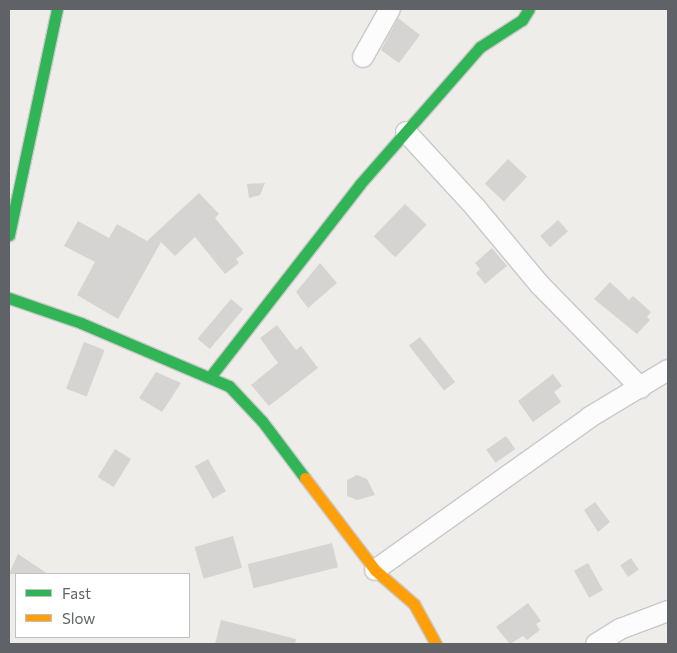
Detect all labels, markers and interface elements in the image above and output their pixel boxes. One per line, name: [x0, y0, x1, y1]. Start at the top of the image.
legend: [15, 573, 190, 638]
text: Fast: [62, 584, 91, 602]
text: Slow: [62, 609, 95, 627]

